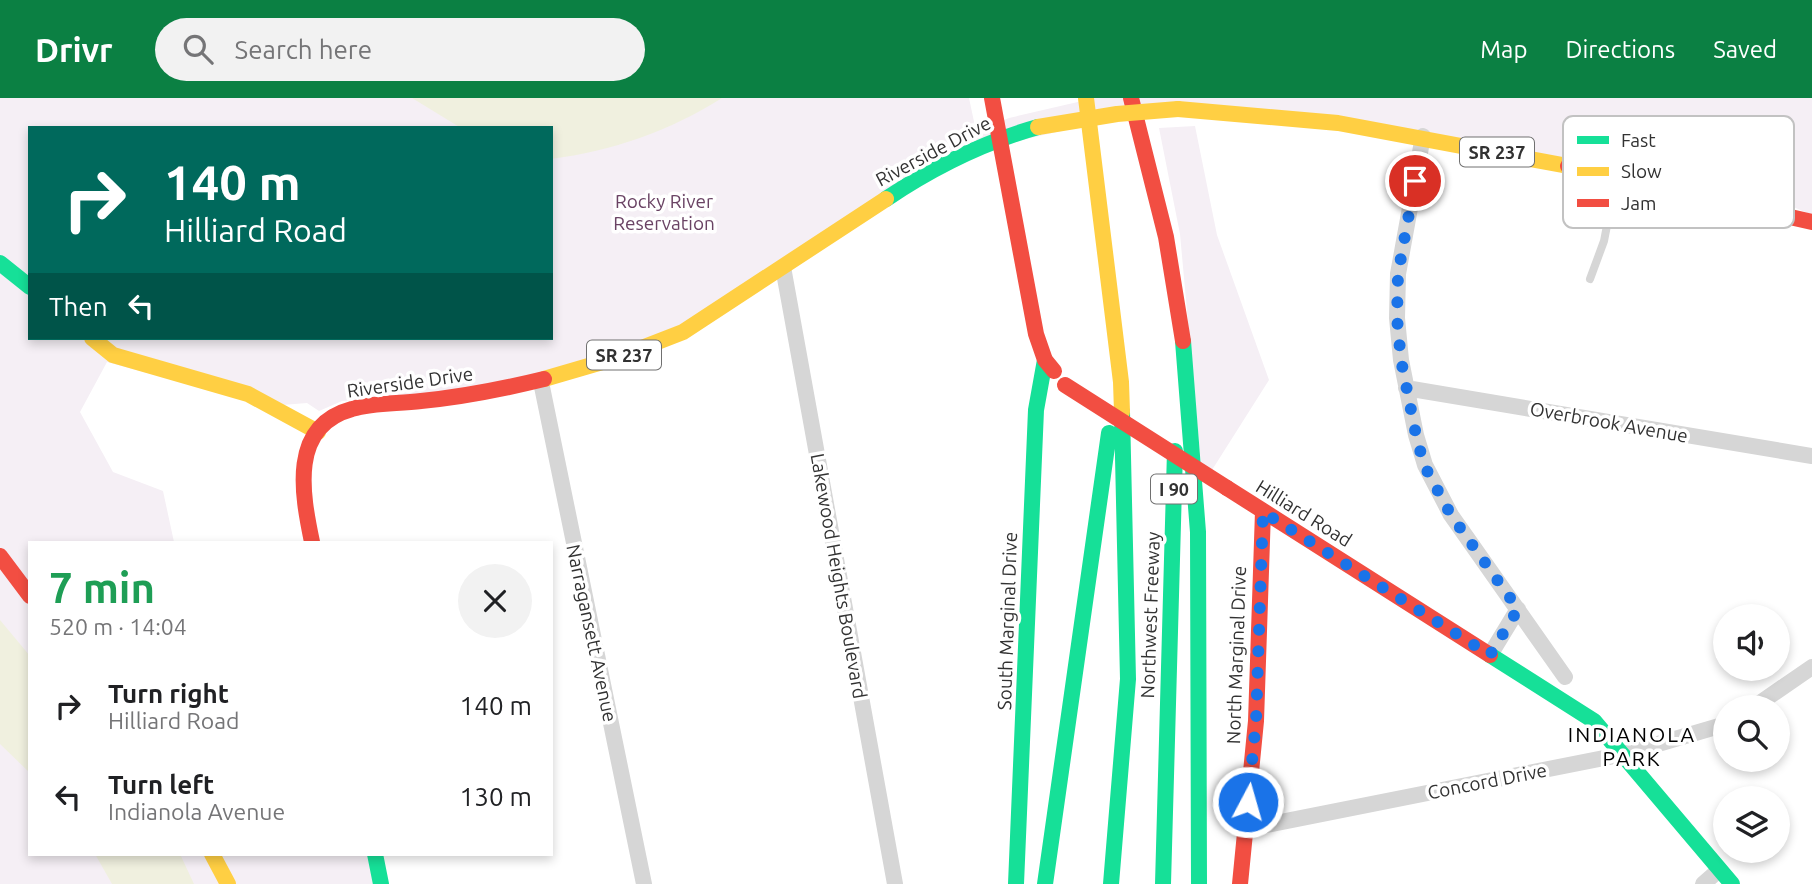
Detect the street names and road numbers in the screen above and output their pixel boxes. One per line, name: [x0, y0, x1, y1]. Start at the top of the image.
street label: Riverside Drive: [872, 111, 994, 191]
road number: SR 237: [1460, 138, 1534, 166]
road number: SR 237: [587, 341, 661, 370]
street label: Riverside Drive: [346, 362, 474, 402]
street label: Overbrook Avenue: [1528, 397, 1690, 447]
street label: Lakewood Heights Boulevard: [807, 452, 871, 700]
road number: I 90: [1151, 474, 1197, 503]
street label: Hilliard Road: [1252, 475, 1356, 551]
street label: South Marginal Drive: [993, 531, 1021, 711]
street label: Northwest Freeway: [1136, 531, 1164, 699]
street label: Narragansett Avenue: [562, 542, 622, 724]
street label: North Marginal Drive: [1222, 565, 1250, 745]
street label: Concord Drive: [1425, 759, 1549, 803]

